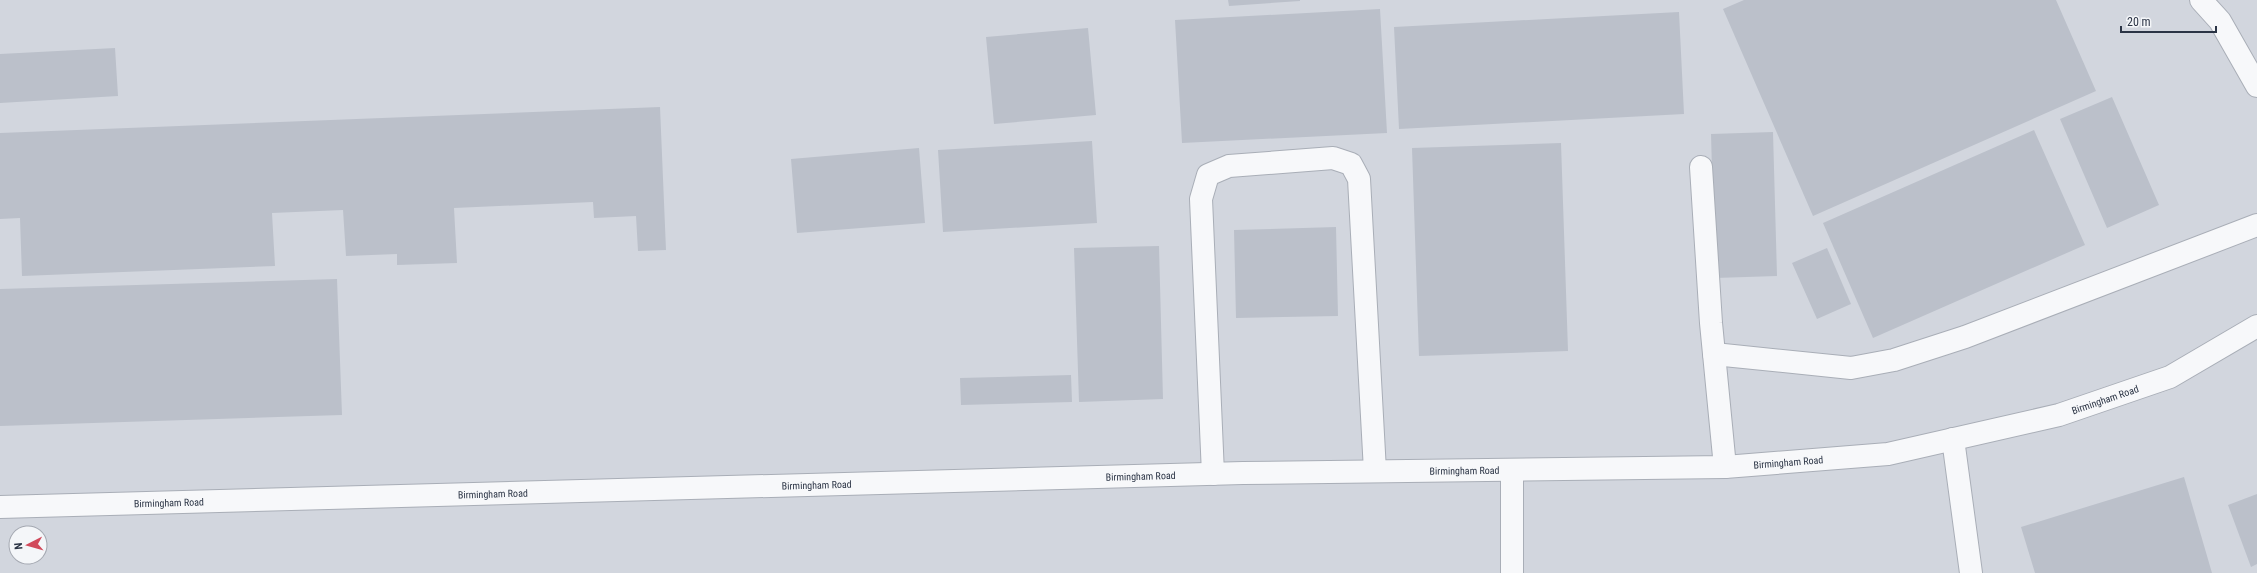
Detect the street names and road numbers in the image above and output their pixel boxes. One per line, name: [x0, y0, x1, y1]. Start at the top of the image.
street label: Birmingham Road: [2070, 383, 2140, 416]
street label: Birmingham Road: [1753, 454, 1824, 471]
street label: Birmingham Road: [1429, 465, 1500, 477]
street label: Birmingham Road: [1105, 470, 1176, 483]
street label: Birmingham Road: [782, 479, 852, 492]
street label: Birmingham Road: [458, 488, 528, 500]
street label: Birmingham Road: [134, 496, 204, 509]

